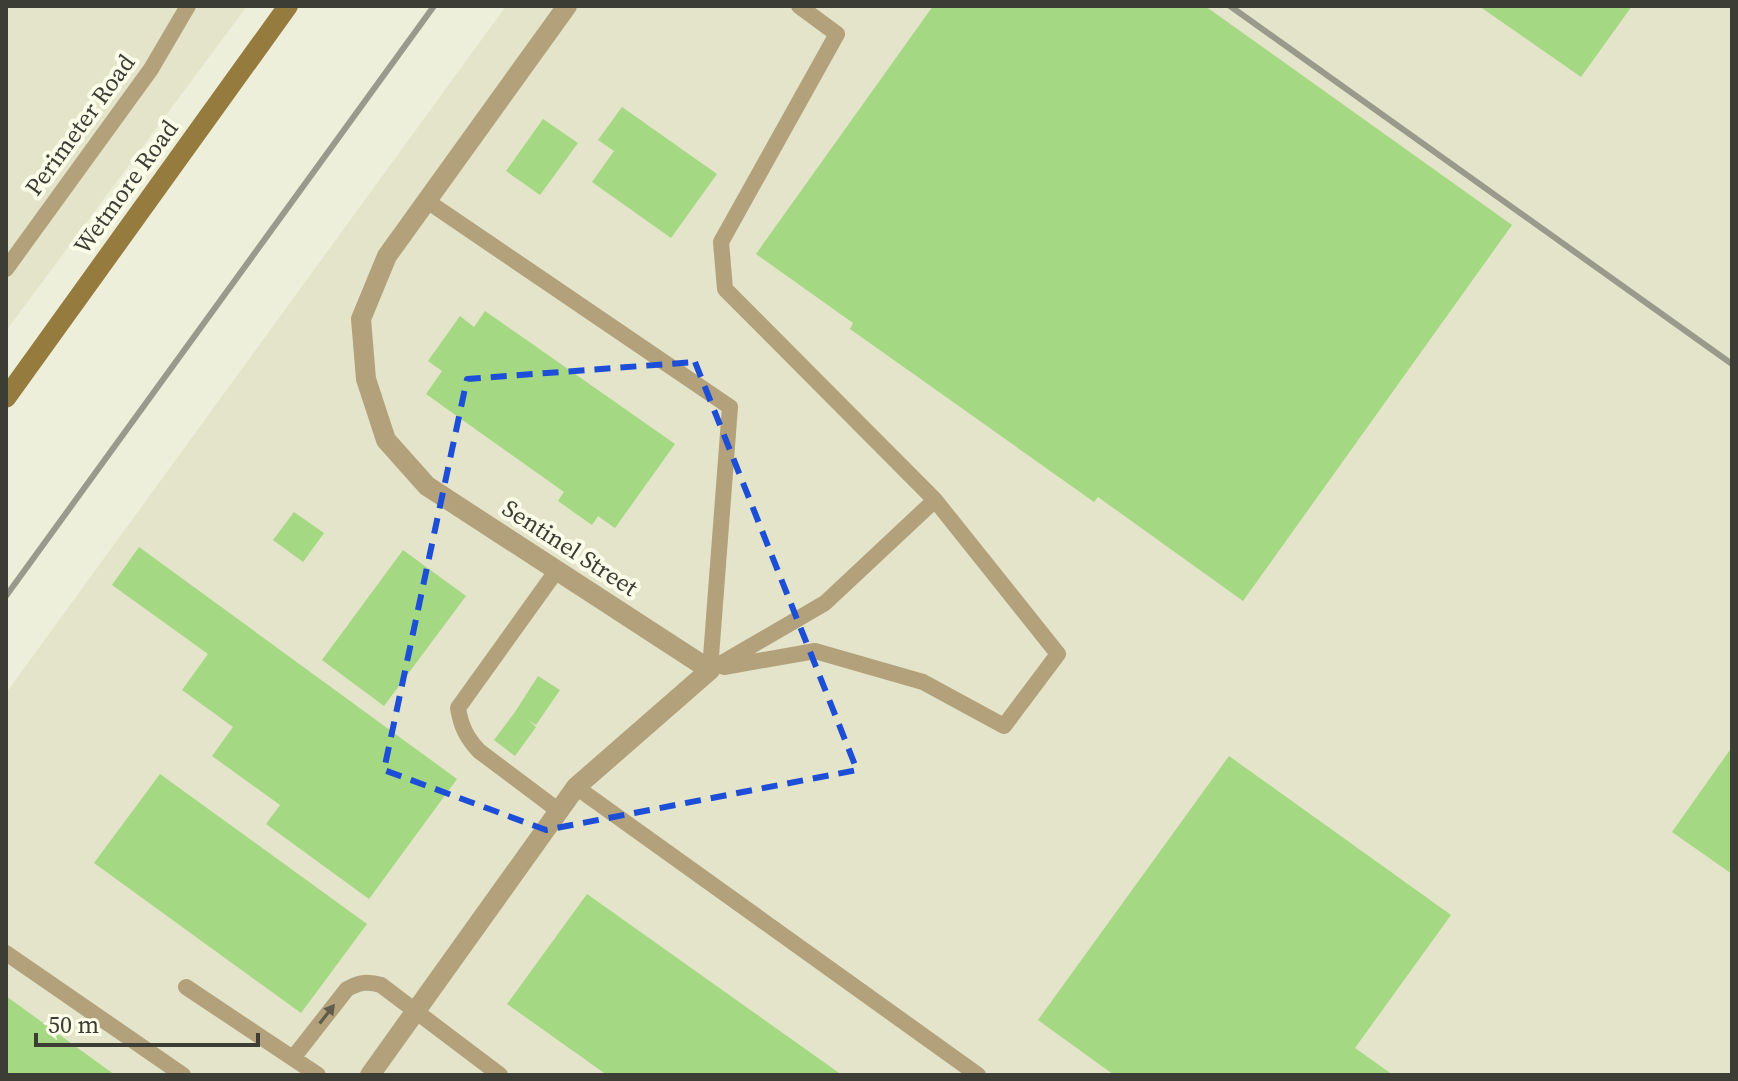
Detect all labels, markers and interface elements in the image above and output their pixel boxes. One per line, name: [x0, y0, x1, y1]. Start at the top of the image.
street label: Perimeter Road: [17, 47, 142, 202]
street label: Wetmore Road: [66, 113, 186, 260]
street label: Sentinel Street: [496, 491, 645, 604]
scale bar: [36, 997, 258, 1047]
one-way arrow: [319, 1004, 335, 1024]
text: 50 m: [48, 1008, 99, 1041]

